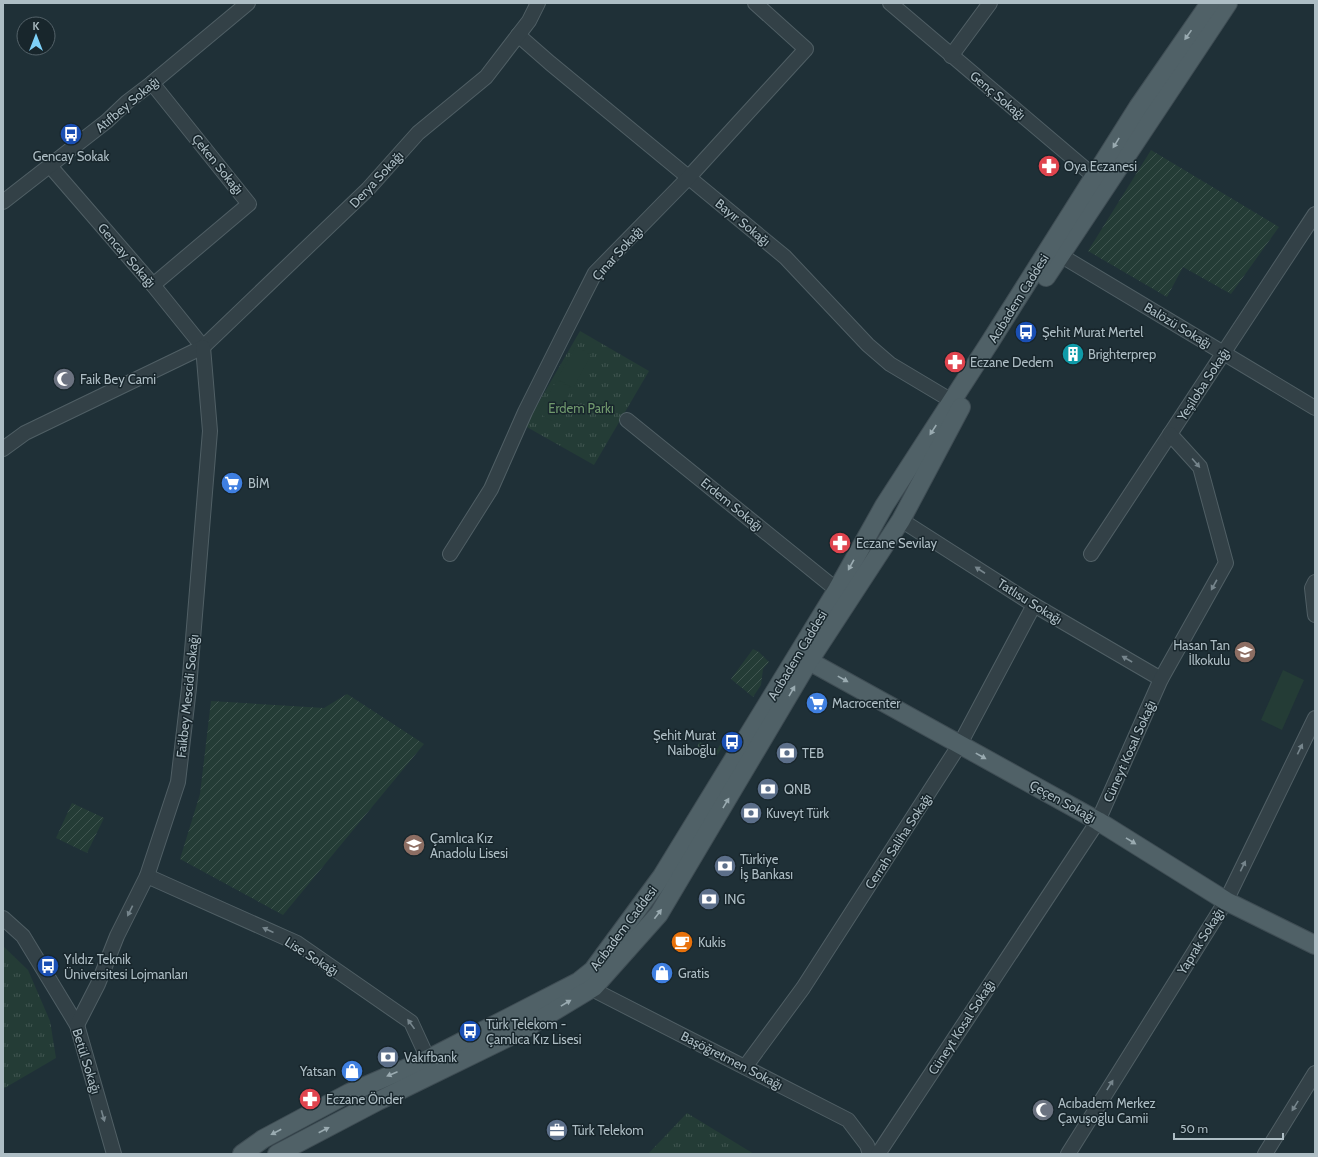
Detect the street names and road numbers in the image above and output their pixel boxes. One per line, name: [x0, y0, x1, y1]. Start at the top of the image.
street label: Genç Sokağı: [967, 67, 1029, 123]
street label: Atıfbey Sokağı: [92, 73, 162, 135]
street label: Çeken Sokağı: [189, 131, 247, 197]
street label: Derya Sokağı: [346, 147, 406, 211]
street label: Bayır Sokağı: [712, 195, 774, 249]
street label: Gencay Sokağı: [95, 220, 159, 290]
street label: Çınar Sokağı: [588, 222, 646, 284]
street label: Acıbadem Caddesi: [984, 251, 1052, 345]
street label: Balözü Sokağı: [1141, 299, 1215, 351]
street label: Yeşiloba Sokağı: [1173, 345, 1232, 424]
street label: Erdem Sokağı: [698, 474, 766, 534]
street label: Tatlısu Sokağı: [995, 575, 1065, 627]
street label: Acıbadem Caddesi: [764, 607, 830, 703]
street label: Faikbey Mescidi Sokağı: [173, 633, 201, 759]
street label: Cüneyt Kosal Sokağı: [1099, 697, 1159, 805]
street label: Çeçen Sokağı: [1027, 776, 1099, 826]
street label: Cerrah Saliha Sokağı: [861, 790, 935, 892]
street label: Acıbadem Caddesi: [586, 883, 660, 973]
street label: Yaprak Sokağı: [1173, 905, 1227, 978]
street label: Lise Sokağı: [282, 933, 342, 979]
street label: Cüneyt Kosal Sokağı: [924, 977, 998, 1077]
street label: Betül Sokağı: [69, 1026, 105, 1096]
street label: Başöğretmen Sokağı: [678, 1027, 786, 1093]

